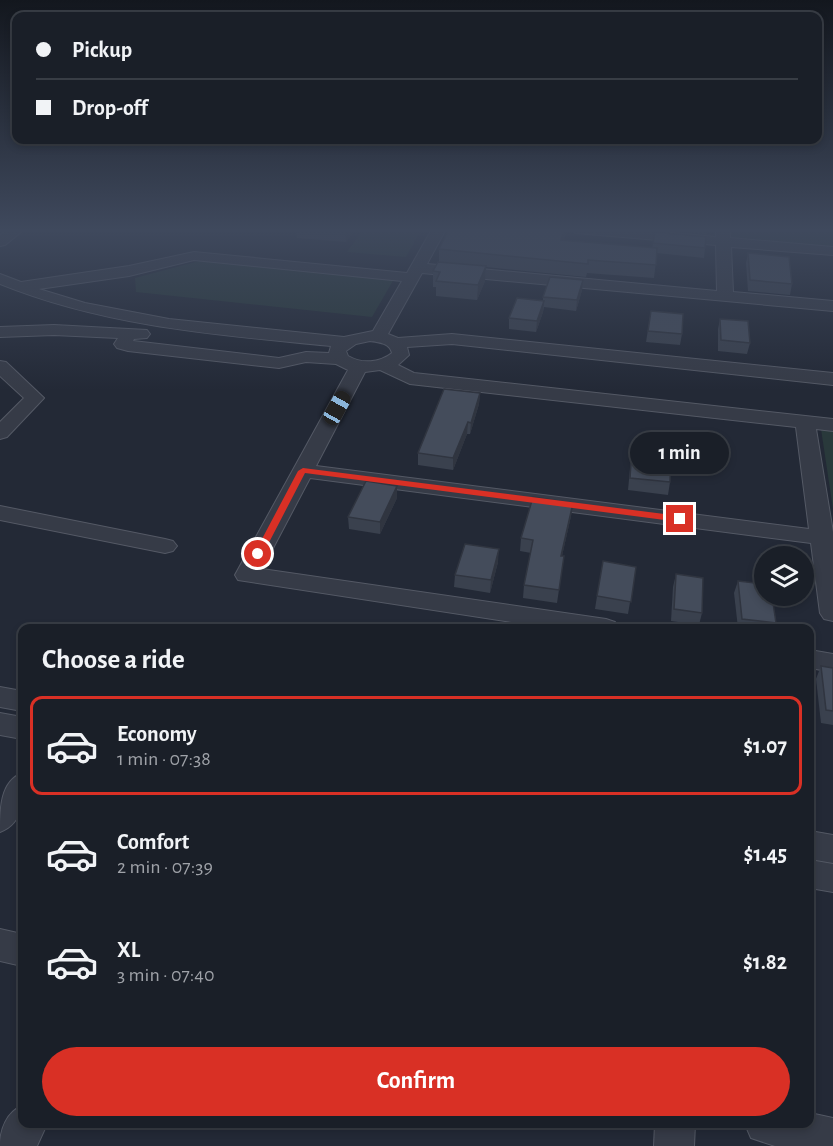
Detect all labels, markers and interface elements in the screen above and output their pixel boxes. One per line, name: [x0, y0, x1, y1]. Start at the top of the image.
text: Pickup: [72, 39, 132, 61]
text: Drop-off: [72, 97, 148, 119]
car: [320, 388, 354, 428]
callout: 1 min: [630, 432, 730, 474]
text: 1 min: [658, 443, 701, 463]
route end: [666, 505, 693, 532]
route start: [244, 540, 271, 567]
map controls: [754, 546, 814, 606]
button: layers: [754, 546, 814, 606]
text: Choose a ride: [42, 646, 185, 673]
icon: car: [45, 719, 99, 773]
text: Economy: [117, 723, 197, 745]
text: $1.07: [743, 735, 787, 757]
text: 1 min · 07:38: [117, 749, 211, 769]
icon: car: [45, 827, 99, 881]
text: Comfort: [117, 831, 189, 853]
text: $1.45: [744, 843, 787, 865]
text: 2 min · 07:39: [117, 857, 213, 877]
icon: car: [45, 935, 99, 989]
text: XL: [117, 939, 140, 961]
text: $1.82: [743, 951, 787, 973]
text: 3 min · 07:40: [117, 965, 215, 985]
button: Confirm: [42, 1047, 790, 1116]

